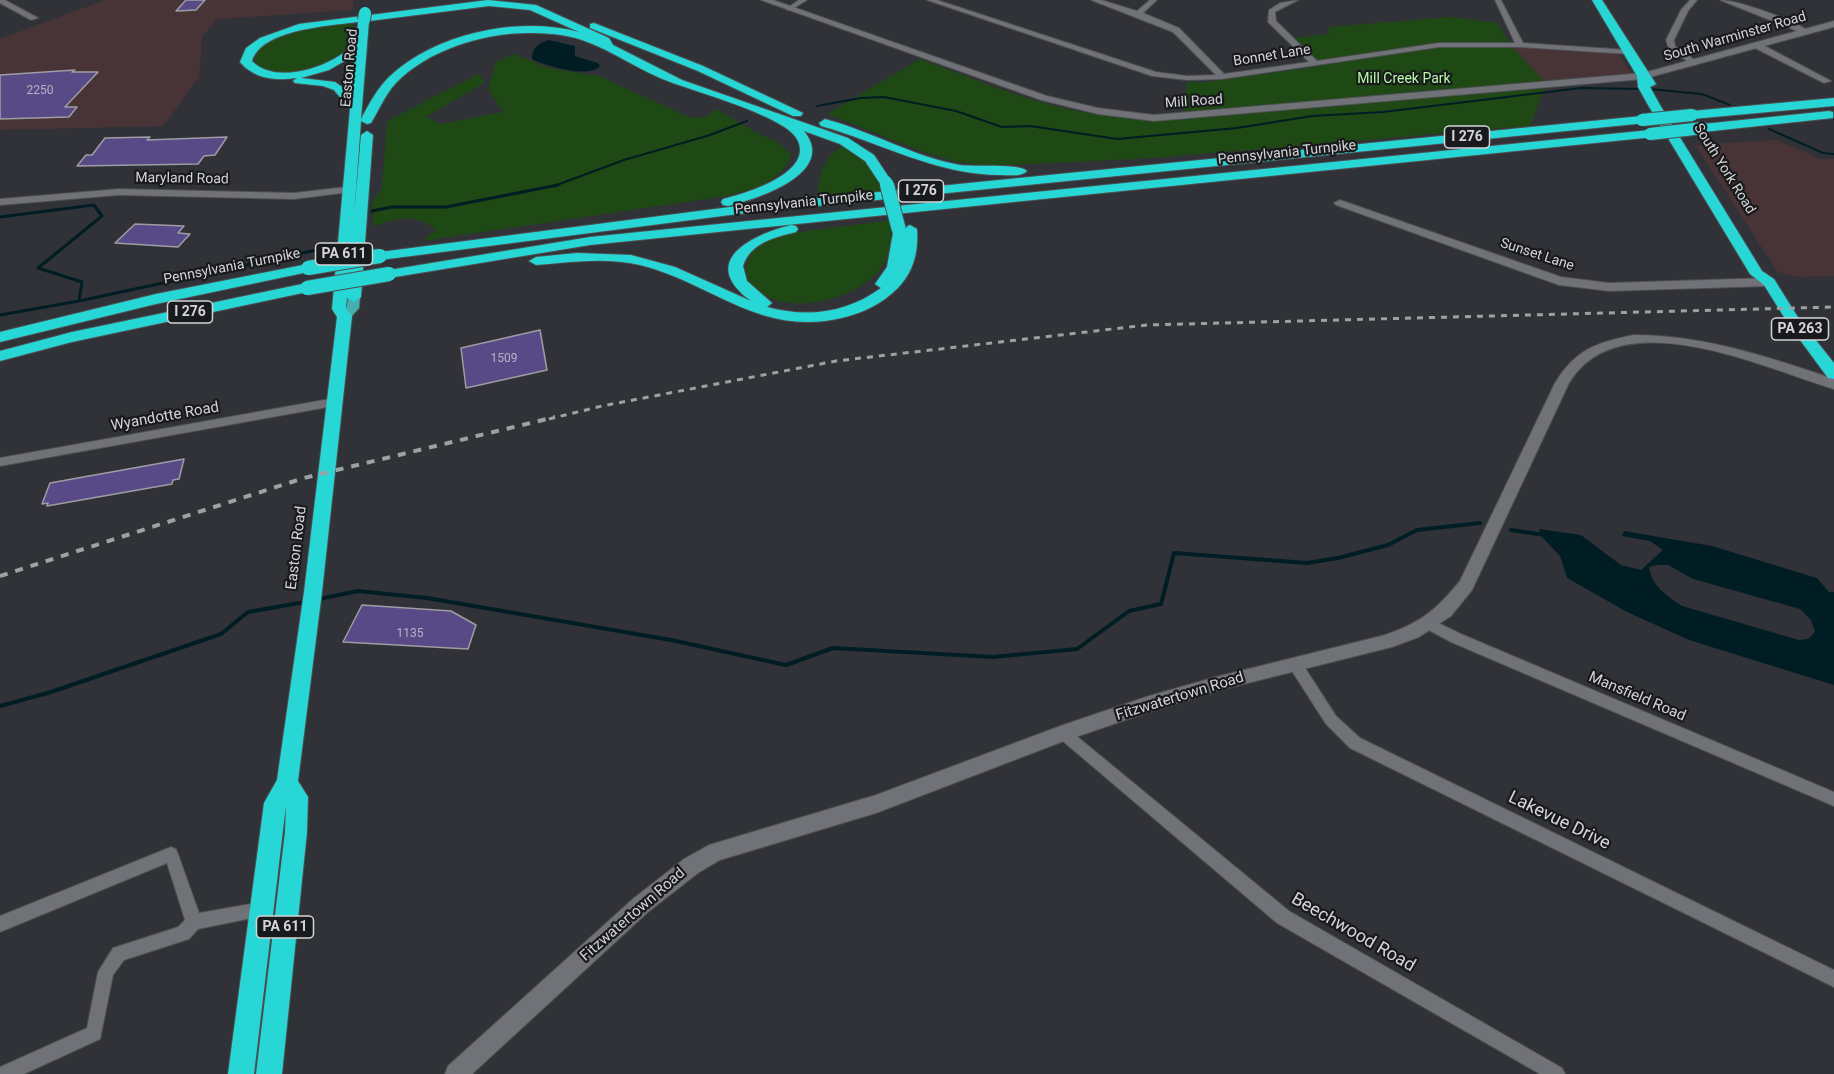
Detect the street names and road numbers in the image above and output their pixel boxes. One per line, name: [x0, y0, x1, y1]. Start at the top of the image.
street label: South Warminster Road: [1662, 9, 1808, 65]
street label: Easton Road: [338, 28, 362, 108]
street label: Bonnet Lane: [1232, 42, 1312, 70]
street label: Mill Road: [1164, 92, 1224, 112]
street label: South York Road: [1690, 121, 1758, 217]
road number: I 276: [1444, 126, 1490, 148]
street label: Pennsylvania Turnpike: [1217, 137, 1357, 169]
street label: Maryland Road: [135, 170, 229, 188]
road number: I 276: [898, 180, 944, 202]
street label: Pennsylvania Turnpike: [734, 187, 874, 219]
street label: Sunset Lane: [1498, 235, 1576, 275]
road number: PA 611: [316, 243, 372, 265]
street label: Pennsylvania Turnpike: [162, 245, 302, 289]
road number: I 276: [168, 301, 213, 323]
road number: PA 263: [1772, 318, 1828, 340]
street label: Wyandotte Road: [109, 399, 221, 435]
street label: Easton Road: [283, 505, 311, 591]
street label: Mansfield Road: [1586, 668, 1688, 726]
street label: Fitzwatertown Road: [1114, 669, 1246, 725]
street label: Lakevue Drive: [1504, 787, 1614, 855]
street label: Fitzwatertown Road: [577, 865, 689, 965]
street label: Beechwood Road: [1287, 889, 1419, 977]
road number: PA 611: [256, 916, 314, 938]

